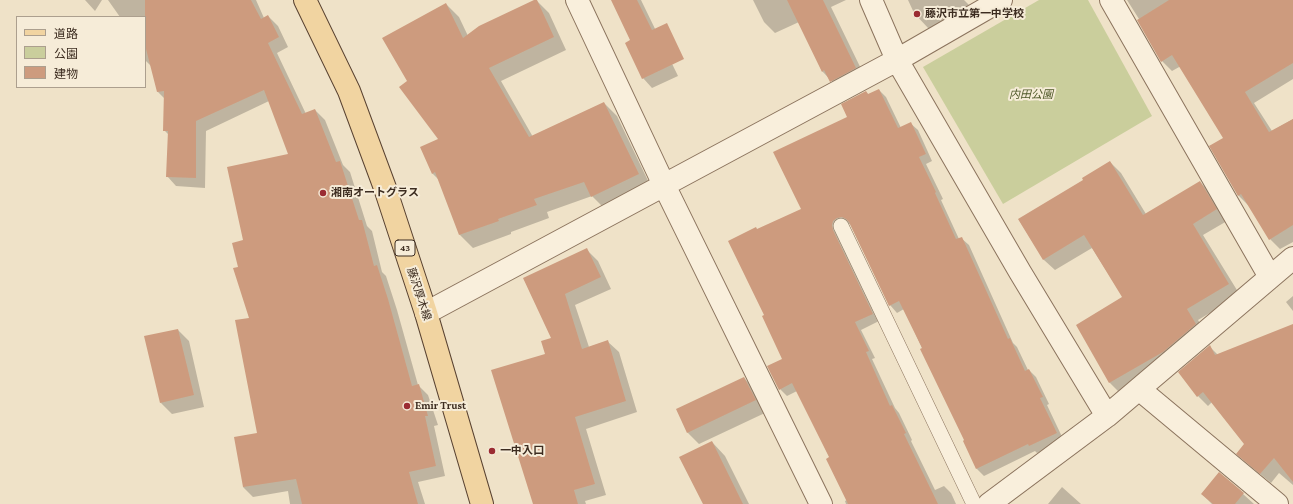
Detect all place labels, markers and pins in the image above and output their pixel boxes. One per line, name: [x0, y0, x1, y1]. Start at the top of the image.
place label: 藤沢市立第一中学校: [925, 7, 1024, 21]
marker: 藤沢市立第一中学校: [912, 9, 922, 19]
place label: 湘南オートグラス: [331, 186, 419, 200]
marker: 湘南オートグラス: [318, 188, 328, 198]
place label: Emir Trust: [415, 399, 466, 413]
marker: Emir Trust: [402, 401, 412, 411]
place label: 一中入口: [500, 444, 544, 458]
marker: 一中入口: [487, 446, 497, 456]

